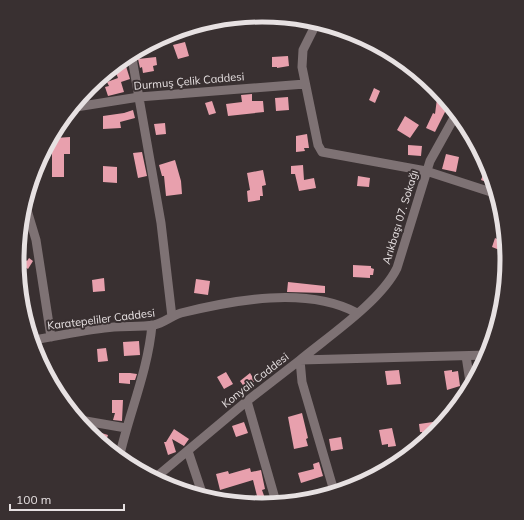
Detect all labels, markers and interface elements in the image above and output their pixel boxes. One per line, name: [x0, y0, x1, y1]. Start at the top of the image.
street label: Durmuş Çelik Caddesi: [133, 69, 245, 93]
street label: Arıkbaşı 07. Sokağı: [379, 168, 421, 266]
street label: Karatepeliler Caddesi: [46, 305, 156, 333]
street label: Konyalı Caddesi: [219, 349, 291, 411]
scale bar: [10, 486, 124, 512]
text: 100 m: [16, 492, 51, 507]

